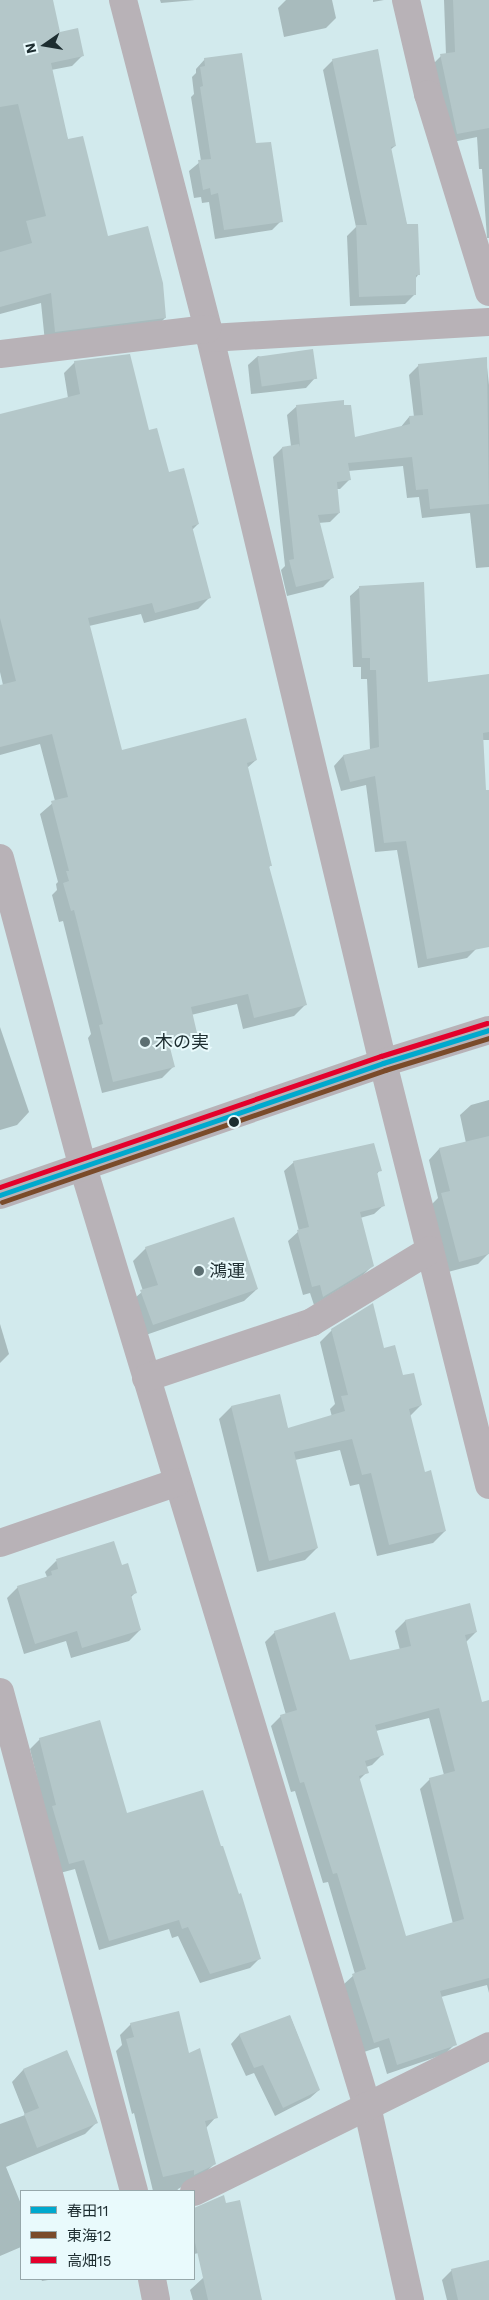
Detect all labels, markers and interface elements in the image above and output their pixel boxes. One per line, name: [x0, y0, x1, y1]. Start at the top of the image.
north arrow: [20, 20, 70, 70]
text: N: [21, 42, 39, 55]
place label: 木の実: [155, 1031, 209, 1053]
marker: 木の実: [139, 1036, 151, 1048]
unlabelled marker: [229, 1117, 239, 1127]
place label: 鴻運: [209, 1260, 245, 1282]
marker: 鴻運: [193, 1265, 205, 1277]
legend: [20, 2190, 195, 2280]
text: 春田11: [67, 2202, 109, 2220]
text: 東海12: [67, 2227, 112, 2245]
text: 高畑15: [67, 2252, 112, 2270]

